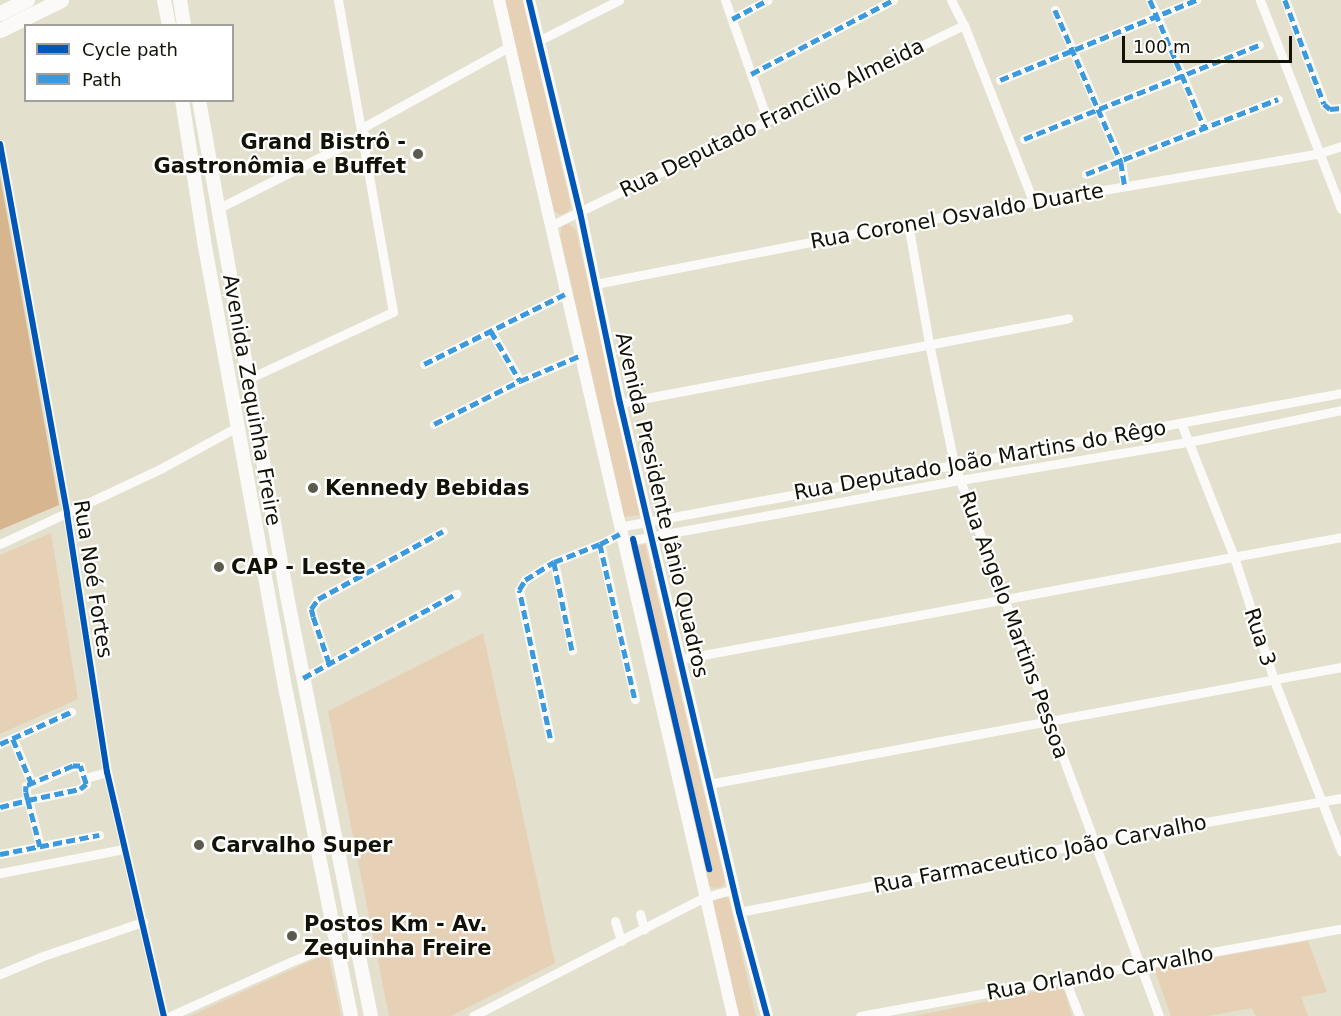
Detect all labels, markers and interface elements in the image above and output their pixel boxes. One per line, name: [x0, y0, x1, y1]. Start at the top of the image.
legend: [24, 24, 234, 102]
scale bar: [1125, 24, 1294, 62]
street label: Rua Deputado Francilio Almeida: [616, 33, 928, 203]
text: 100 m: [1133, 36, 1191, 57]
text: Cycle path: [82, 39, 178, 60]
text: Path: [82, 69, 122, 90]
place label: Grand Bistrô - Gastronômia e Buffet: [154, 129, 406, 179]
marker: Grand Bistrô - Gastronômia e Buffet: [411, 147, 425, 161]
street label: Rua Coronel Osvaldo Duarte: [808, 178, 1106, 254]
street label: Avenida Zequinha Freire: [217, 272, 287, 528]
street label: Avenida Presidente Jânio Quadros: [610, 330, 714, 680]
street label: Rua Deputado João Martins do Rêgo: [792, 415, 1168, 505]
place label: Kennedy Bebidas: [325, 475, 530, 501]
marker: Kennedy Bebidas: [306, 481, 320, 495]
street label: Rua Angelo Martins Pessoa: [954, 488, 1074, 762]
street label: Rua Noé Fortes: [68, 498, 118, 660]
place label: CAP - Leste: [231, 554, 366, 580]
marker: CAP - Leste: [212, 560, 226, 574]
street label: Rua 3: [1239, 605, 1281, 669]
street label: Rua Farmaceutico João Carvalho: [871, 809, 1209, 899]
place label: Carvalho Super: [211, 832, 392, 858]
marker: Carvalho Super: [192, 838, 206, 852]
place label: Postos Km - Av. Zequinha Freire: [304, 911, 491, 961]
marker: Postos Km - Av. Zequinha Freire: [285, 929, 299, 943]
street label: Rua Orlando Carvalho: [985, 941, 1215, 1005]

